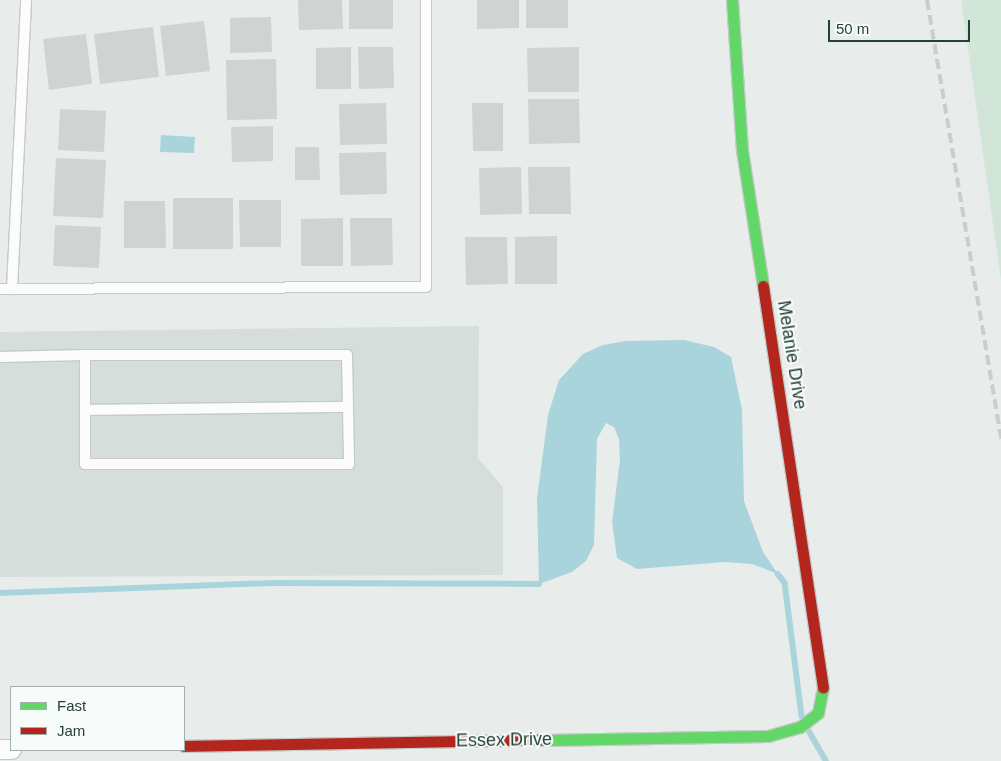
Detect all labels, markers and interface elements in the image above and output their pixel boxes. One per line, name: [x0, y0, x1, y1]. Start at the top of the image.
scale bar: [831, 10, 974, 42]
text: 50 m: [836, 20, 869, 37]
street label: Melanie Drive: [773, 299, 811, 411]
legend: [10, 686, 185, 751]
text: Fast: [57, 697, 86, 714]
text: Jam: [57, 722, 85, 739]
street label: Essex Drive: [456, 728, 552, 752]

